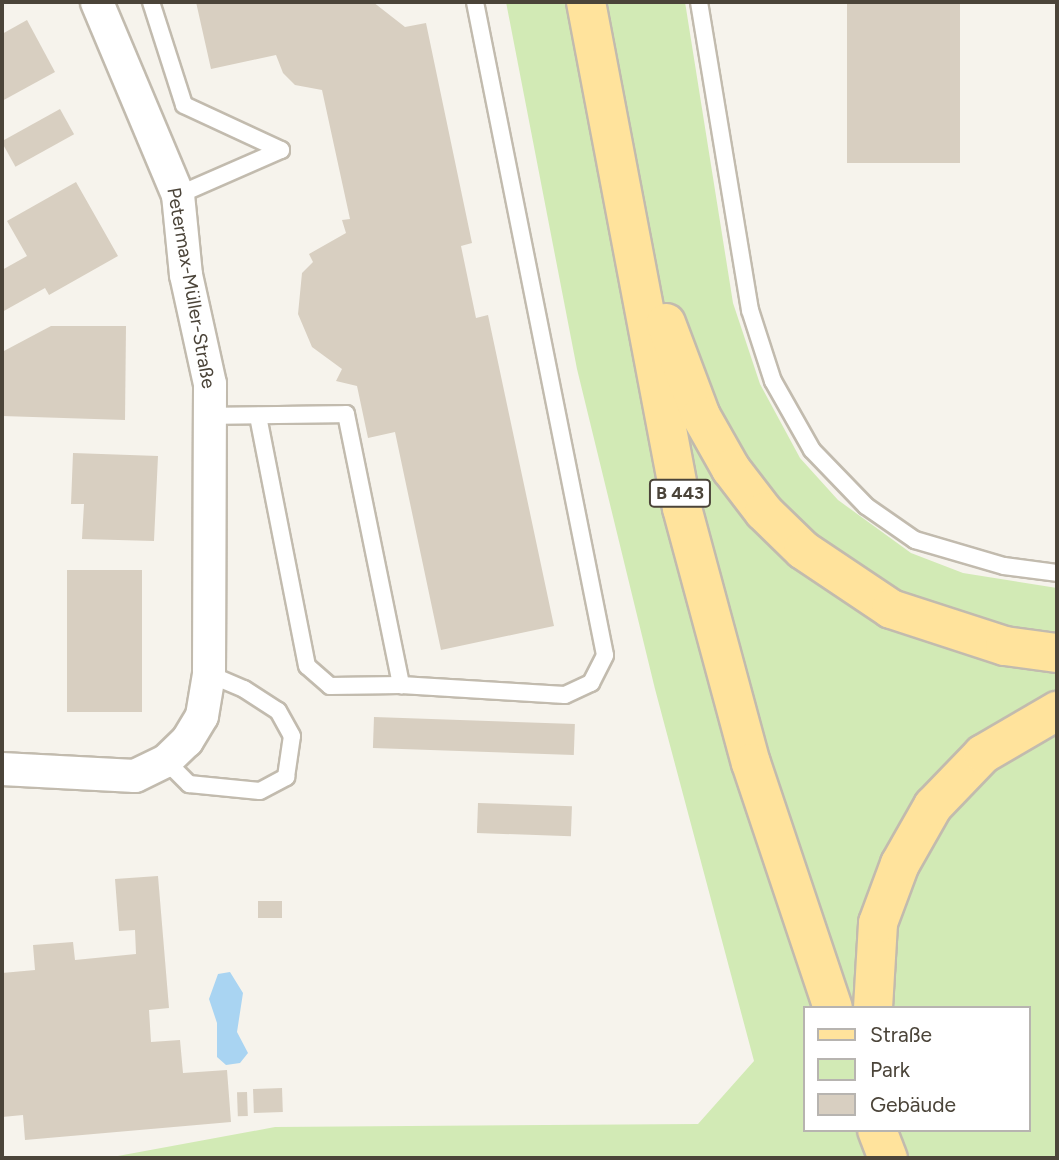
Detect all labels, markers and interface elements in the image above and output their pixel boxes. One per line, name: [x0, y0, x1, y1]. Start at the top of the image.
street label: Petermax-Müller-Straße: [162, 186, 220, 390]
road number: B 443: [648, 478, 712, 508]
legend: [804, 1006, 1031, 1132]
text: Straße: [870, 1022, 932, 1047]
text: Park: [870, 1057, 910, 1082]
text: Gebäude: [870, 1092, 956, 1117]

